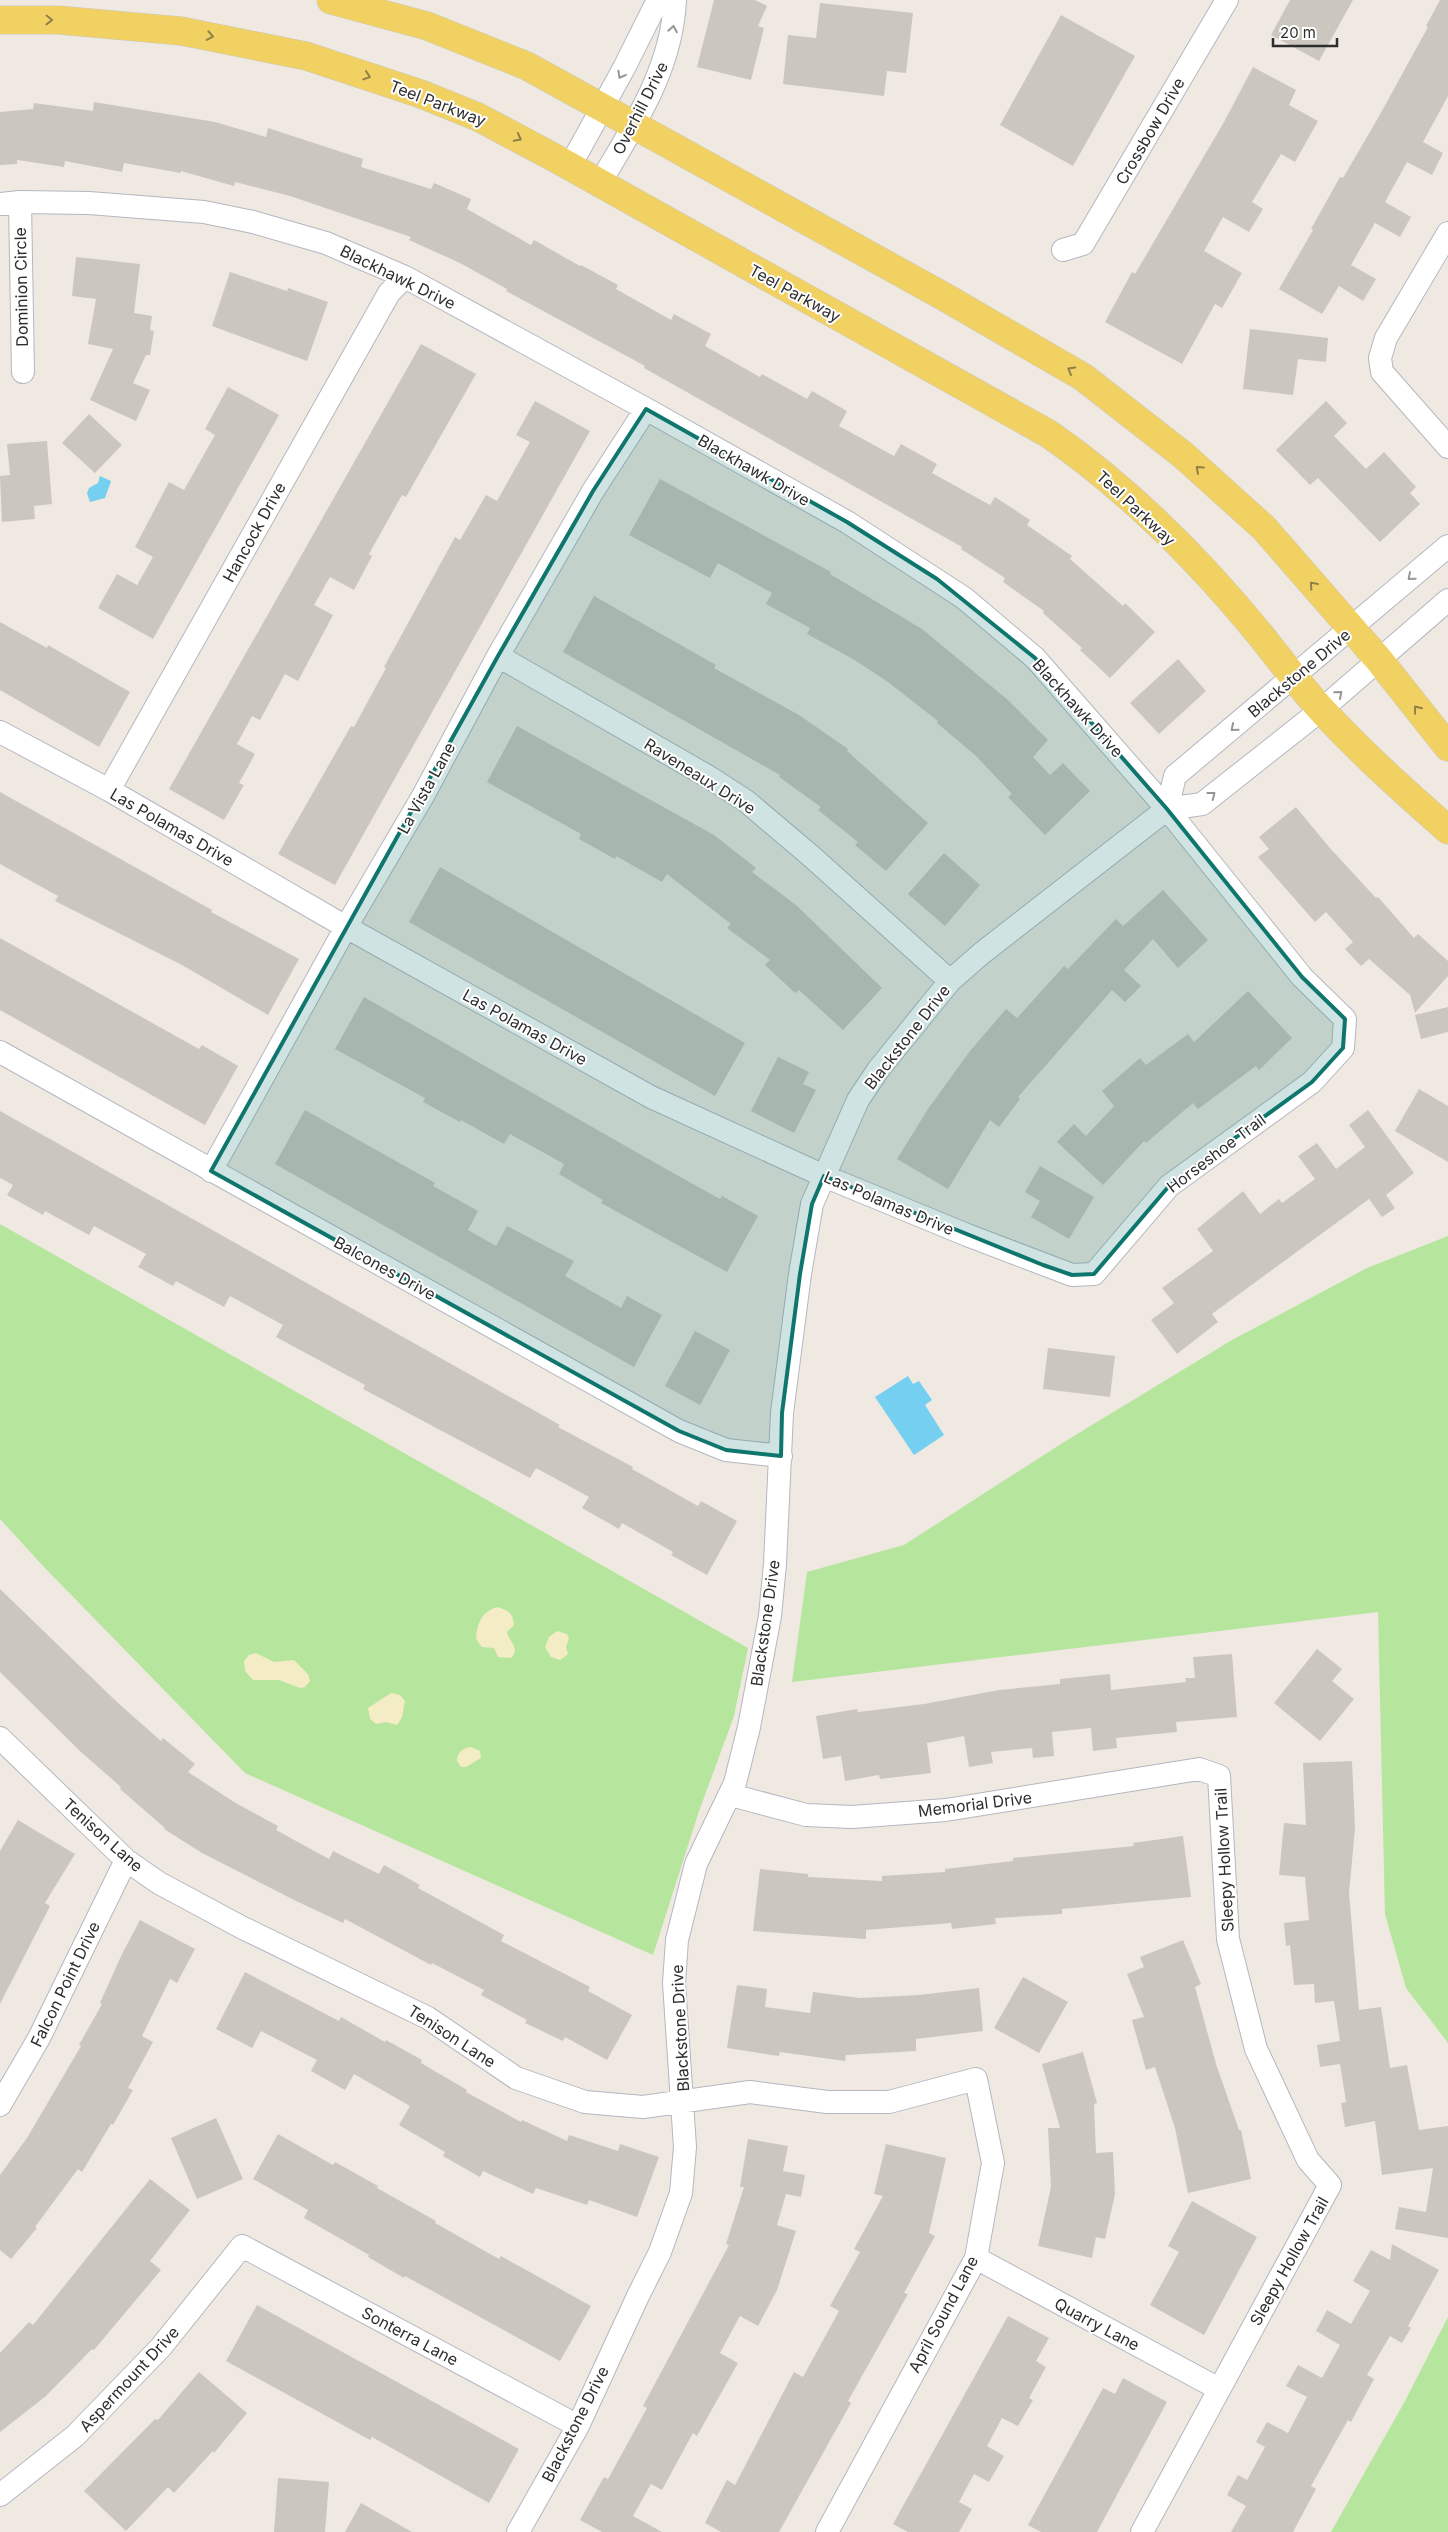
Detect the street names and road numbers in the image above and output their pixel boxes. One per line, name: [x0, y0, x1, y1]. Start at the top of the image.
street label: Overhill Drive: [608, 58, 672, 158]
street label: Crossbow Drive: [1111, 74, 1189, 188]
street label: Teel Parkway: [387, 76, 489, 130]
street label: Dominion Circle: [10, 227, 32, 347]
street label: Blackhawk Drive: [337, 240, 459, 314]
street label: Teel Parkway: [746, 260, 844, 326]
street label: Blackhawk Drive: [695, 430, 813, 510]
street label: Teel Parkway: [1092, 466, 1180, 550]
street label: Hancock Drive: [218, 479, 290, 585]
street label: Blackstone Drive: [1244, 624, 1354, 722]
street label: Blackhawk Drive: [1028, 655, 1128, 761]
street label: Raveneaux Drive: [641, 734, 759, 818]
street label: La Vista Lane: [393, 739, 459, 837]
street label: Las Polamas Drive: [107, 784, 237, 870]
street label: Blackstone Drive: [860, 981, 954, 1093]
street label: Las Polamas Drive: [459, 985, 591, 1069]
street label: Horseshoe Trail: [1163, 1109, 1269, 1197]
street label: Las Polamas Drive: [821, 1167, 957, 1239]
street label: Balcones Drive: [331, 1232, 439, 1304]
street label: Blackstone Drive: [746, 1559, 784, 1687]
street label: Memorial Drive: [917, 1787, 1033, 1821]
street label: Sleepy Hollow Trail: [1210, 1788, 1238, 1932]
street label: Tenison Lane: [59, 1794, 147, 1876]
street label: Falcon Point Drive: [26, 1918, 104, 2050]
street label: Blackstone Drive: [667, 1964, 693, 2092]
street label: Tenison Lane: [404, 2000, 500, 2072]
street label: Sleepy Hollow Trail: [1245, 2193, 1333, 2329]
street label: April Sound Lane: [904, 2252, 982, 2376]
street label: Quarry Lane: [1051, 2293, 1143, 2355]
street label: Sonterra Lane: [358, 2302, 462, 2370]
street label: Aspermount Drive: [75, 2322, 183, 2436]
street label: Blackstone Drive: [537, 2363, 613, 2485]

